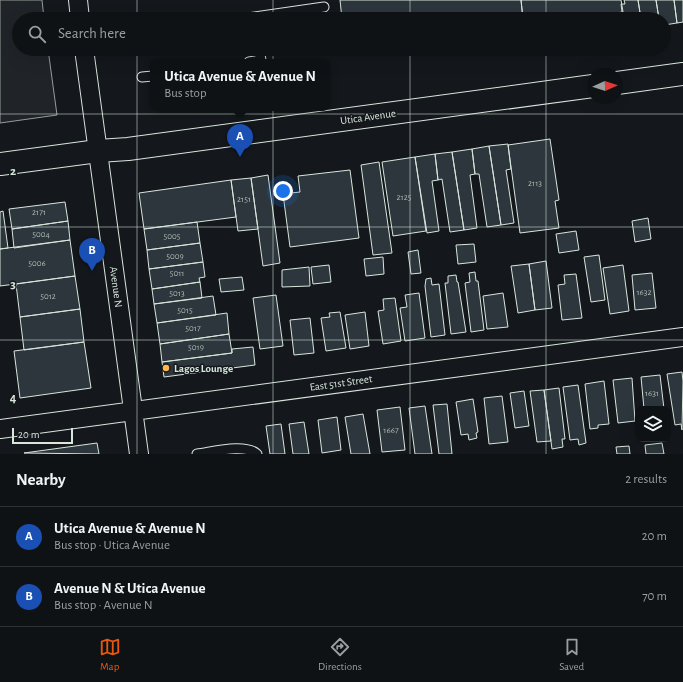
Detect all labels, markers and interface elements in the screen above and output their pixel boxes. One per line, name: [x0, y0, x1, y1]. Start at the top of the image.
search box: [12, 12, 671, 56]
icon: search: [26, 23, 48, 45]
text: Search here: [58, 26, 126, 41]
popup: [150, 59, 330, 111]
north arrow: [587, 68, 623, 104]
text: Utica Avenue & Avenue N: [164, 69, 316, 84]
text: Bus stop: [164, 87, 207, 100]
street label: Utica Avenue: [339, 108, 397, 126]
pin: A: [227, 124, 253, 157]
text: 2: [10, 165, 16, 178]
house number: 2113: [528, 179, 542, 188]
your location: [273, 181, 293, 201]
house number: 2125: [396, 193, 412, 202]
house number: 2151: [237, 195, 251, 204]
house number: 2171: [32, 208, 46, 217]
house number: 5004: [32, 230, 50, 239]
house number: 5005: [163, 232, 181, 241]
pin: B: [79, 238, 105, 271]
house number: 5009: [166, 252, 184, 261]
house number: 5006: [28, 259, 46, 268]
street label: Avenue N: [108, 266, 124, 308]
house number: 5011: [170, 269, 184, 278]
text: 3: [10, 278, 16, 291]
house number: 1632: [636, 288, 652, 297]
house number: 5013: [169, 289, 185, 298]
house number: 5012: [40, 292, 56, 301]
house number: 5015: [177, 306, 193, 315]
house number: 5017: [185, 324, 201, 333]
house number: 5019: [188, 343, 204, 352]
marker: Lagos Lounge: [161, 363, 171, 373]
place label: Lagos Lounge: [174, 363, 233, 374]
street label: East 51st Street: [309, 373, 374, 393]
house number: 1631: [645, 389, 659, 398]
text: 4: [10, 392, 17, 405]
map controls: [635, 406, 671, 442]
button: layers: [635, 406, 671, 442]
scale bar: [12, 426, 73, 445]
house number: 1667: [383, 426, 399, 435]
text: 20 m: [18, 429, 39, 440]
text: Nearby: [16, 471, 66, 488]
text: 2 results: [625, 473, 667, 486]
text: Utica Avenue & Avenue N: [54, 521, 206, 536]
text: A: [25, 530, 33, 543]
text: 20 m: [642, 530, 667, 543]
text: Bus stop · Utica Avenue: [54, 539, 170, 552]
text: Avenue N & Utica Avenue: [54, 581, 206, 596]
text: B: [25, 590, 33, 603]
text: 70 m: [642, 590, 667, 603]
text: Bus stop · Avenue N: [54, 599, 153, 612]
tab: Map: [99, 636, 121, 673]
tab: Directions: [318, 636, 362, 673]
tab: Saved: [559, 636, 584, 673]

